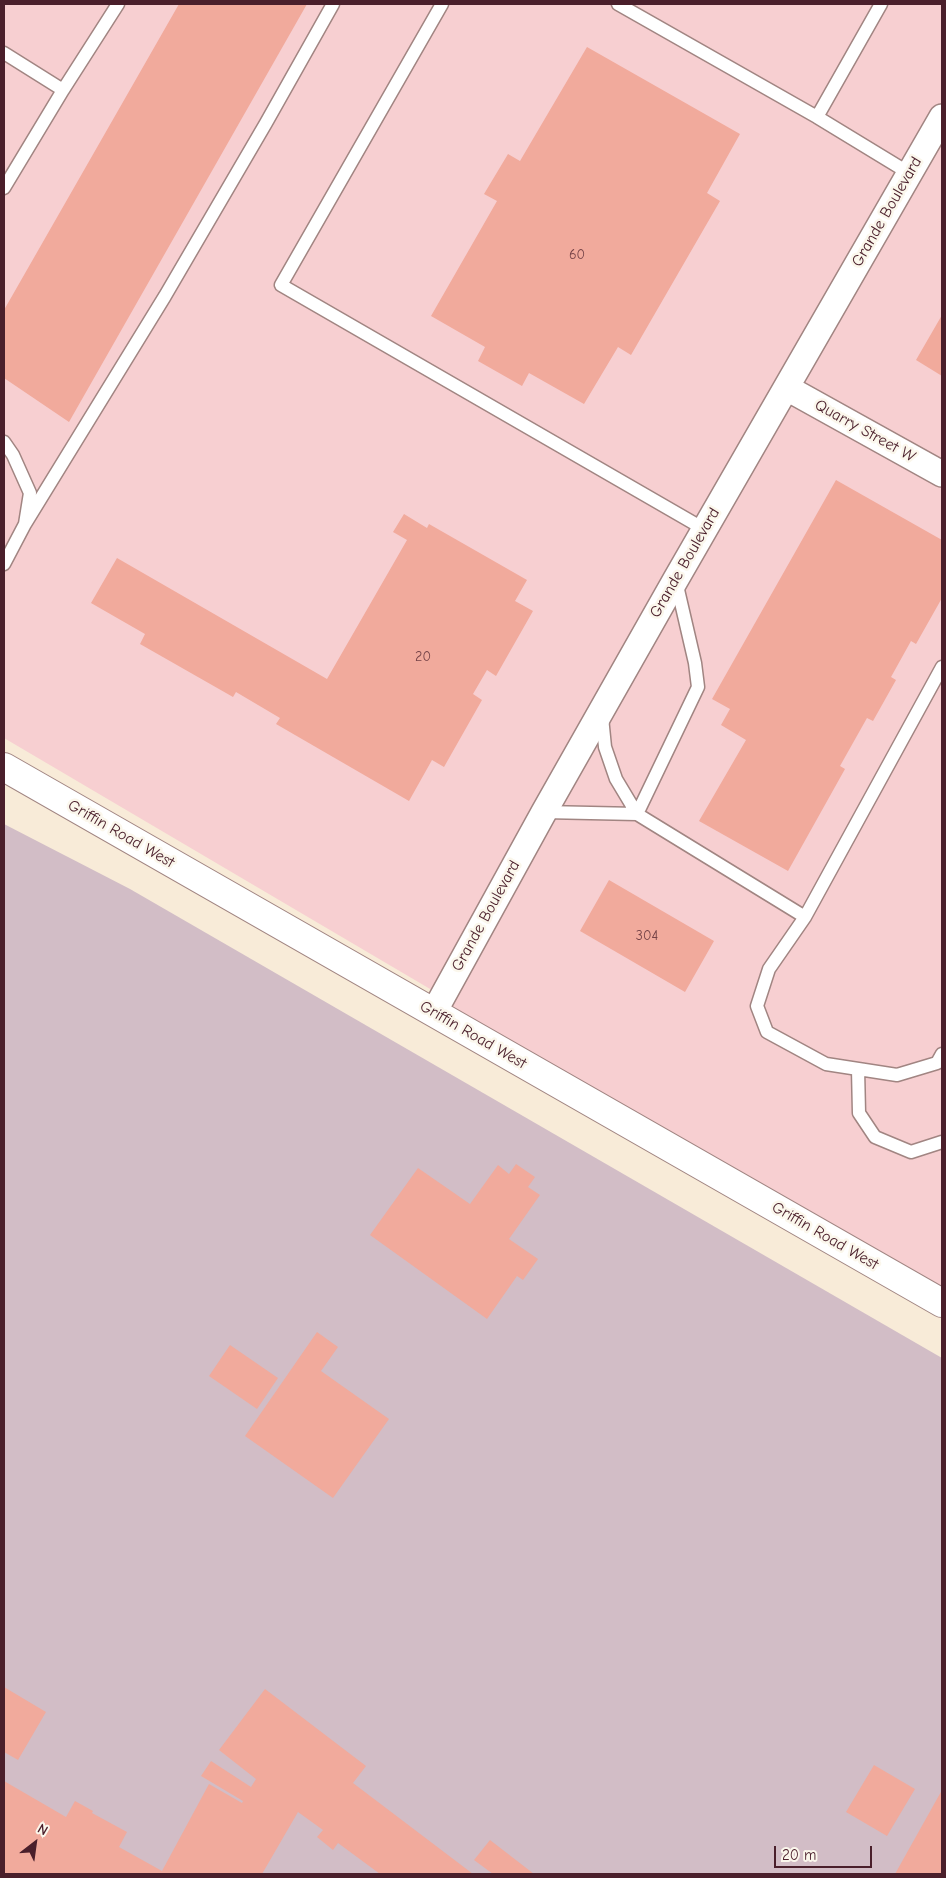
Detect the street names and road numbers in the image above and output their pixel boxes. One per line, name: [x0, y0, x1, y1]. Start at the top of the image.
street label: Grande Boulevard: [848, 154, 926, 270]
street label: Quarry Street W: [811, 395, 919, 467]
street label: Grande Boulevard: [646, 505, 724, 621]
street label: Griffin Road West: [64, 796, 178, 872]
street label: Grande Boulevard: [448, 857, 524, 975]
street label: Griffin Road West: [416, 997, 530, 1073]
street label: Griffin Road West: [768, 1198, 882, 1274]

